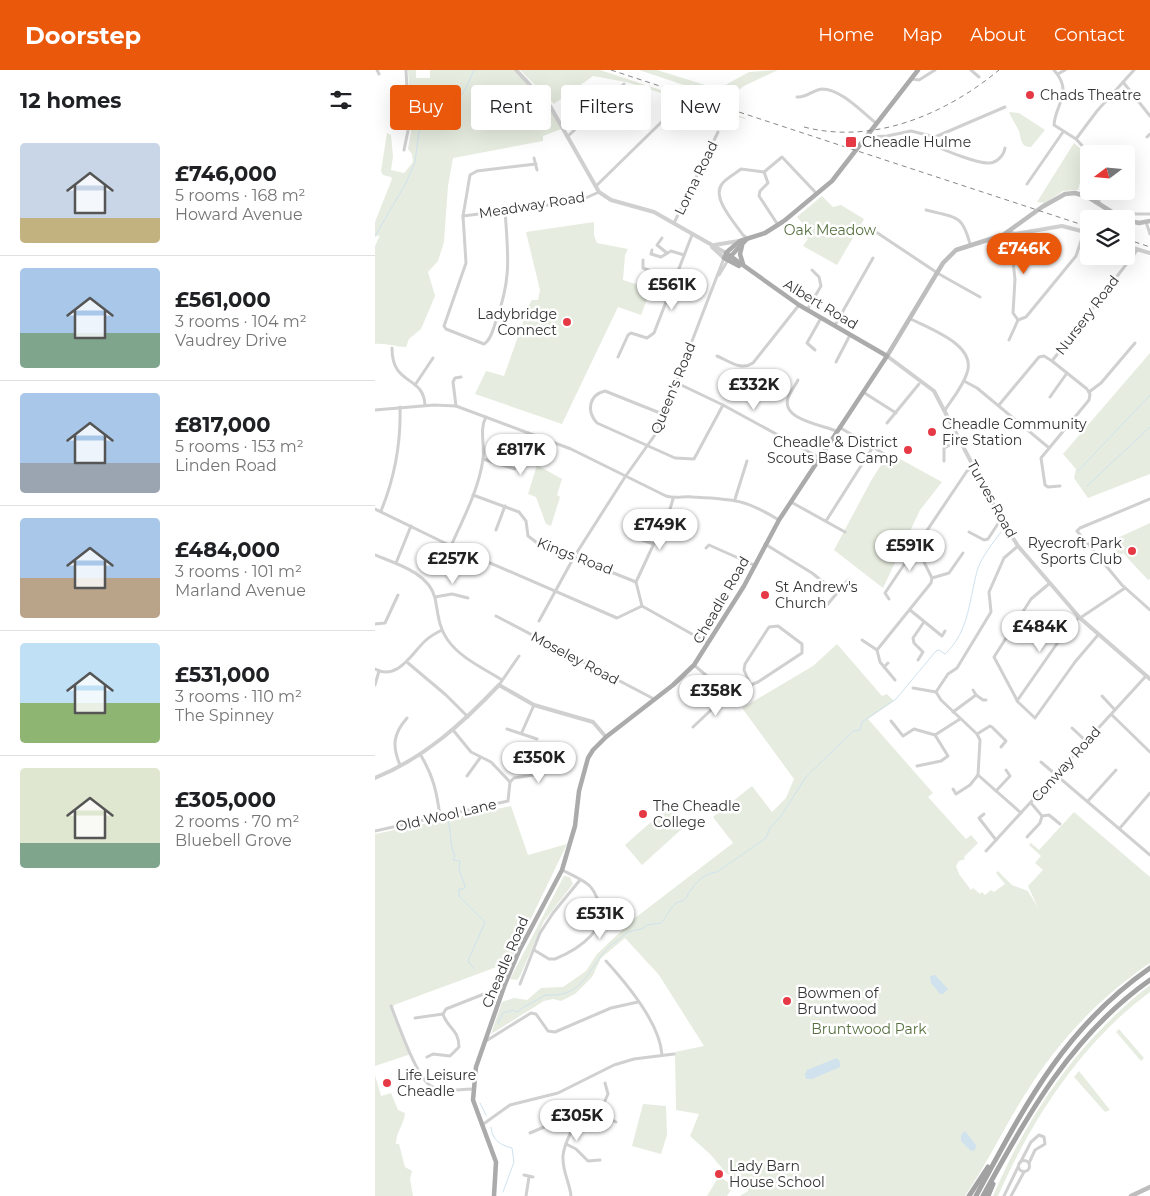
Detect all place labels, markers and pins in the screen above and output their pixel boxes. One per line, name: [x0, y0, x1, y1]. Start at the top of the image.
place label: Chads Theatre: [1040, 86, 1141, 104]
marker: Chads Theatre: [1024, 89, 1036, 101]
place label: Cheadle Hulme: [862, 133, 971, 151]
marker: Cheadle Hulme: [844, 135, 858, 149]
pin: £746K: [989, 232, 1059, 275]
pin: £561K: [637, 268, 707, 311]
place label: Ladybridge Connect: [477, 305, 557, 339]
marker: Ladybridge Connect: [561, 316, 573, 328]
pin: £332K: [719, 368, 789, 411]
place label: Cheadle Community Fire Station: [942, 415, 1087, 449]
marker: Cheadle Community Fire Station: [926, 426, 938, 438]
place label: Cheadle & District Scouts Base Camp: [767, 433, 898, 467]
pin: £817K: [486, 434, 556, 476]
marker: Cheadle & District Scouts Base Camp: [902, 444, 914, 456]
pin: £749K: [625, 508, 695, 551]
pin: £591K: [875, 530, 945, 572]
place label: Ryecroft Park Sports Club: [1028, 534, 1123, 568]
pin: £257K: [418, 542, 488, 585]
marker: Ryecroft Park Sports Club: [1126, 545, 1138, 557]
place label: St Andrew's Church: [775, 578, 858, 612]
marker: St Andrew's Church: [759, 589, 771, 601]
pin: £484K: [1005, 610, 1075, 653]
pin: £358K: [681, 674, 751, 717]
pin: £350K: [504, 742, 574, 784]
place label: The Cheadle College: [653, 797, 740, 831]
marker: The Cheadle College: [637, 808, 649, 820]
pin: £531K: [565, 898, 635, 940]
place label: Bowmen of Bruntwood: [797, 984, 880, 1018]
marker: Bowmen of Bruntwood: [781, 995, 793, 1007]
place label: Life Leisure Cheadle: [397, 1066, 476, 1100]
marker: Life Leisure Cheadle: [381, 1077, 393, 1089]
pin: £305K: [542, 1100, 612, 1142]
place label: Lady Barn House School: [729, 1157, 825, 1191]
marker: Lady Barn House School: [713, 1168, 725, 1180]

